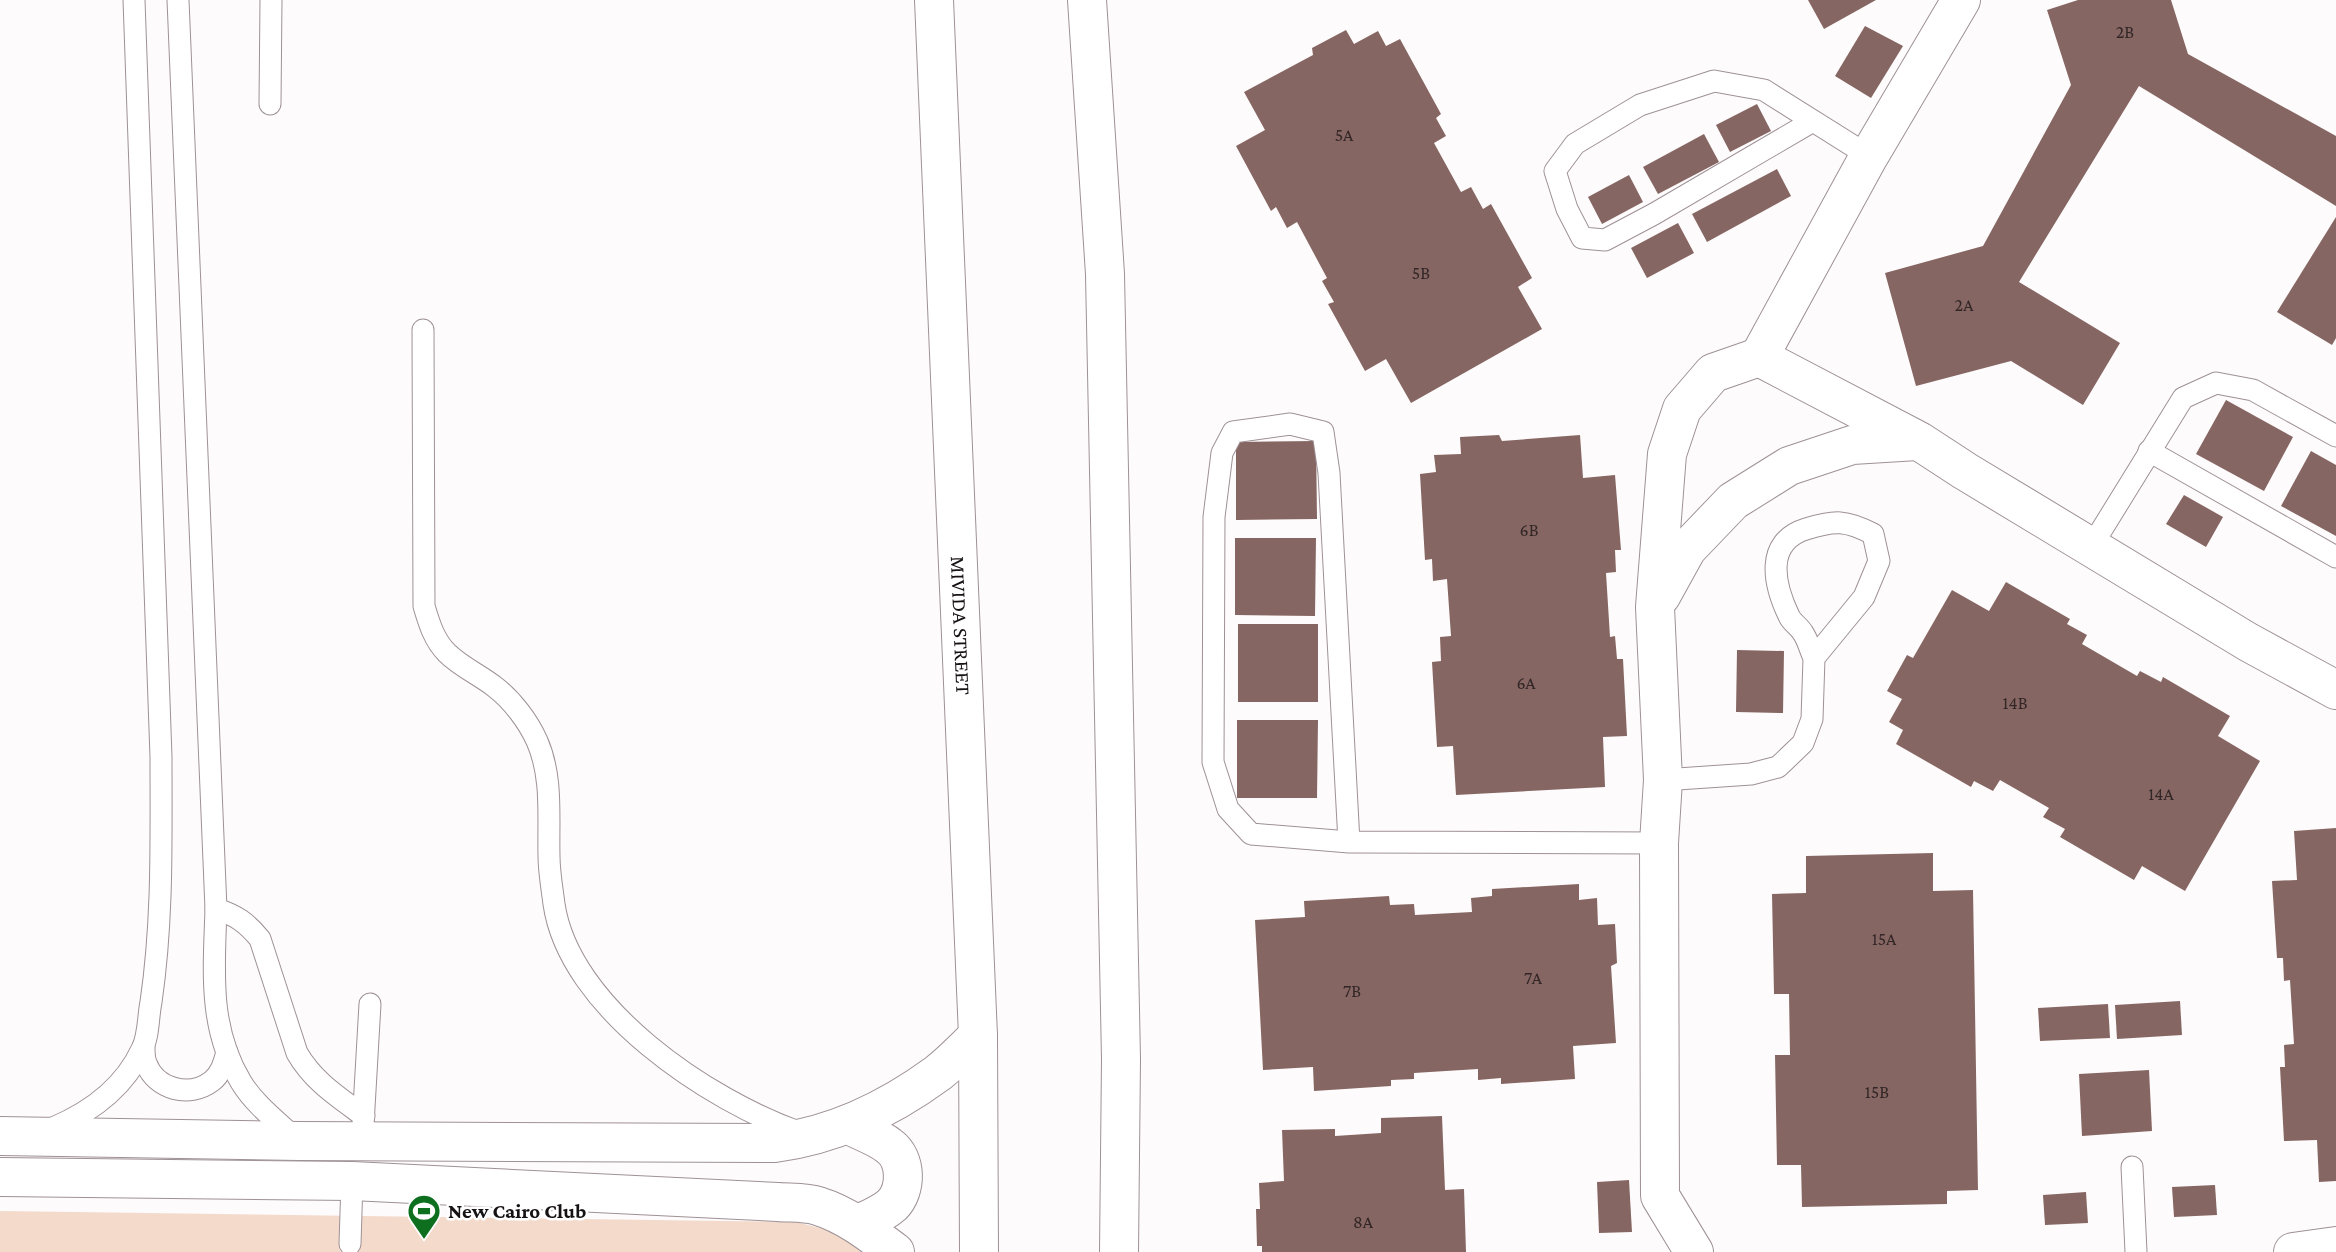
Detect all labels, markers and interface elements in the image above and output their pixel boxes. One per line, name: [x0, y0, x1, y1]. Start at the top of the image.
house number: 2B: [2116, 22, 2134, 42]
house number: 5A: [1335, 125, 1354, 145]
house number: 5B: [1412, 263, 1430, 283]
house number: 2A: [1955, 295, 1974, 315]
house number: 6B: [1520, 520, 1539, 540]
street label: MIVIDA STREET: [946, 555, 976, 696]
house number: 6A: [1516, 673, 1536, 693]
house number: 14B: [2002, 693, 2028, 713]
house number: 14A: [2148, 784, 2174, 804]
house number: 15A: [1872, 929, 1897, 949]
house number: 7A: [1524, 968, 1543, 988]
house number: 7B: [1343, 981, 1361, 1001]
house number: 15B: [1865, 1082, 1889, 1102]
sports icon: New Cairo Club: [405, 1192, 443, 1241]
place label: New Cairo Club: [448, 1199, 586, 1223]
house number: 8A: [1353, 1212, 1374, 1232]

